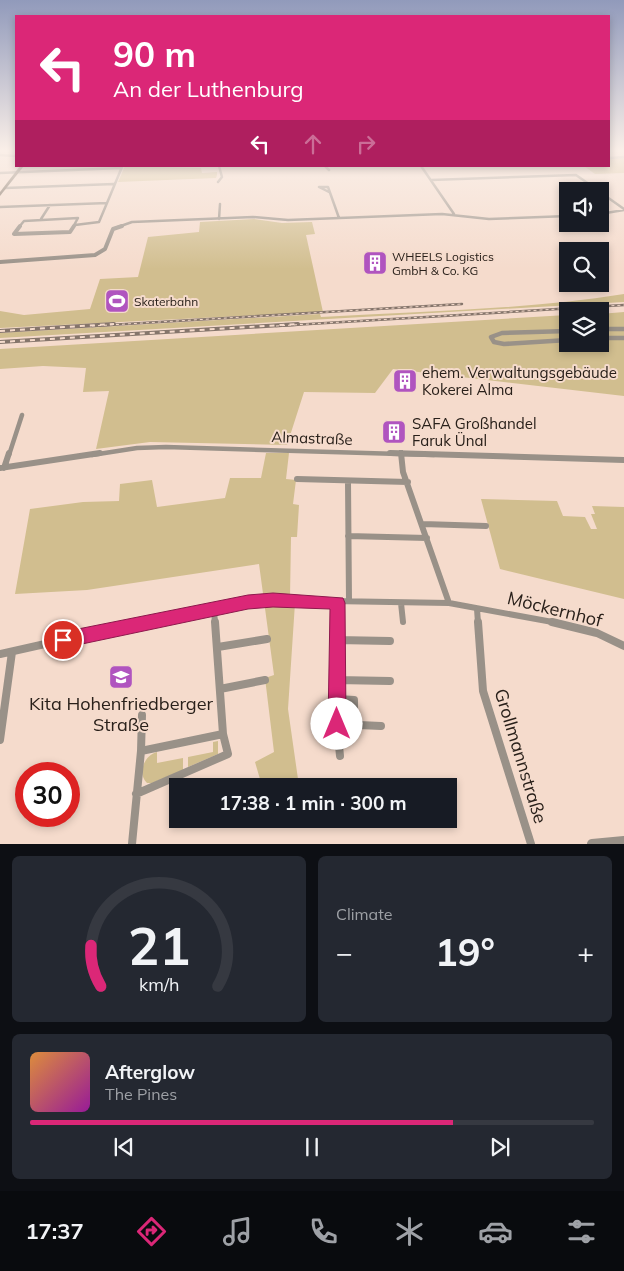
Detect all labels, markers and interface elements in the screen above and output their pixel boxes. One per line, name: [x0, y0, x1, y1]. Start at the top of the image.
text: 90 m: [113, 32, 196, 76]
icon: left: [30, 35, 95, 100]
text: An der Luthenburg: [113, 75, 304, 103]
icon: left: [246, 130, 274, 158]
icon: ahead: [299, 130, 327, 158]
icon: right: [352, 130, 380, 158]
map controls: [559, 182, 609, 352]
button: sound: [559, 182, 609, 232]
button: search: [559, 242, 609, 292]
place label: WHEELS Logistics GmbH & Co. KG: [392, 249, 494, 278]
building icon: WHEELS Logistics GmbH & Co. KG: [362, 250, 388, 276]
sports icon: Skaterbahn: [104, 288, 130, 314]
place label: Skaterbahn: [134, 294, 198, 309]
button: layers: [559, 302, 609, 352]
place label: ehem. Verwaltungsgebäude Kokerei Alma: [422, 363, 617, 399]
building icon: ehem. Verwaltungsgebäude Kokerei Alma: [392, 368, 418, 394]
place label: SAFA Großhandel Faruk Ünal: [412, 414, 537, 450]
building icon: SAFA Großhandel Faruk Ünal: [381, 419, 407, 445]
street label: Almastraße: [271, 427, 353, 449]
street label: Möckernhof: [505, 586, 606, 632]
pin: [42, 619, 84, 661]
icon: arrive: [49, 626, 77, 654]
school or university icon: Kita Hohenfriedberger Straße: [108, 664, 134, 690]
street label: Grollmannstraße: [490, 686, 552, 826]
place label: Kita Hohenfriedberger Straße: [29, 692, 214, 736]
position arrow: [310, 697, 362, 749]
speed limit sign: 30: [15, 762, 80, 827]
text: 17:38 · 1 min · 300 m: [219, 791, 407, 815]
text: Climate: [336, 904, 392, 924]
text: 21: [128, 913, 190, 978]
text: 19°: [435, 928, 495, 976]
text: −: [336, 935, 353, 970]
text: +: [577, 935, 594, 970]
text: km/h: [139, 973, 179, 995]
text: Afterglow: [105, 1060, 195, 1084]
text: The Pines: [105, 1084, 177, 1104]
icon: previous: [110, 1133, 138, 1161]
icon: pause: [298, 1133, 326, 1161]
icon: next: [486, 1133, 514, 1161]
icon: directions: [134, 1214, 169, 1249]
icon: music: [220, 1214, 255, 1249]
icon: phone: [306, 1214, 341, 1249]
icon: climate: [392, 1214, 427, 1249]
icon: car: [478, 1214, 513, 1249]
icon: filters: [564, 1214, 599, 1249]
text: 17:37: [25, 1217, 84, 1245]

